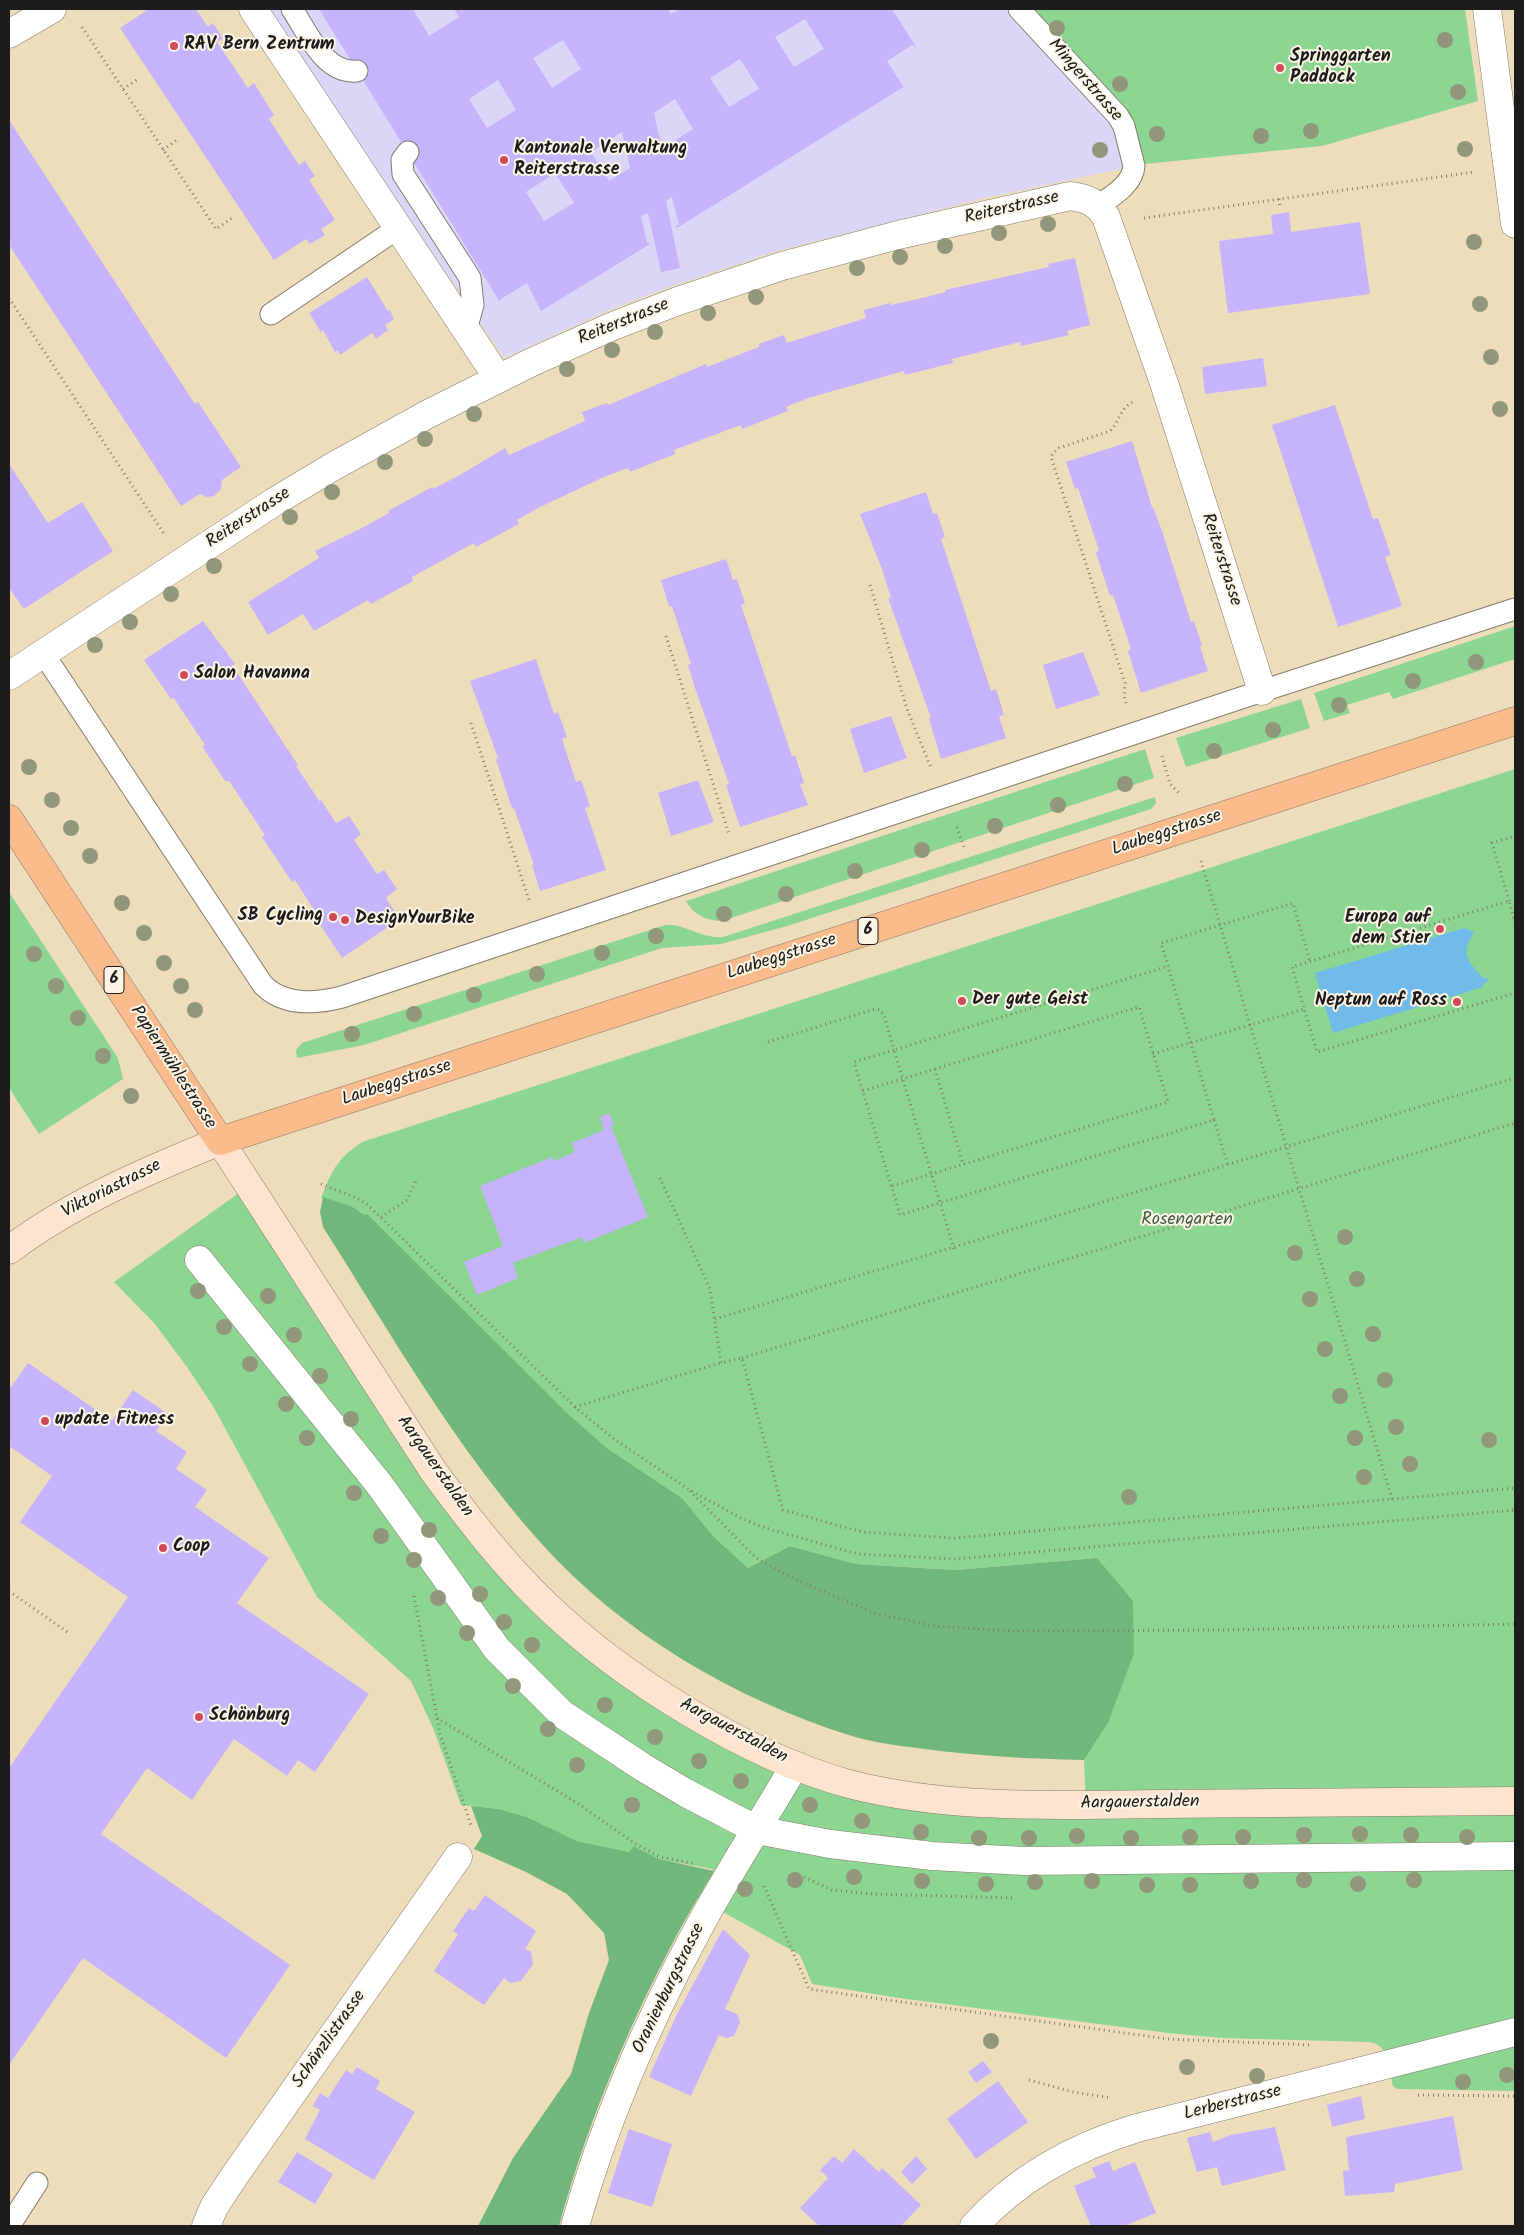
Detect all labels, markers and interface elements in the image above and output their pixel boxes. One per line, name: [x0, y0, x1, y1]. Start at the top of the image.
place label: RAV Bern Zentrum: [184, 35, 335, 57]
street label: Mingerstrasse: [1042, 35, 1126, 127]
marker: RAV Bern Zentrum: [168, 40, 180, 52]
place label: Springgarten Paddock: [1290, 47, 1391, 90]
marker: Springgarten Paddock: [1274, 62, 1286, 74]
place label: Kantonale Verwaltung Reiterstrasse: [514, 139, 687, 182]
marker: Kantonale Verwaltung Reiterstrasse: [498, 154, 510, 166]
street label: Reiterstrasse: [963, 188, 1061, 230]
street label: Reiterstrasse: [575, 295, 673, 351]
street label: Reiterstrasse: [203, 484, 295, 554]
street label: Reiterstrasse: [1195, 511, 1245, 609]
place label: Salon Havanna: [194, 664, 310, 686]
marker: Salon Havanna: [178, 669, 190, 681]
street label: Laubeggstrasse: [1109, 806, 1225, 862]
place label: SB Cycling: [238, 906, 323, 928]
place label: Europa auf dem Stier: [1345, 908, 1430, 951]
place label: DesignYourBike: [355, 909, 475, 931]
marker: SB Cycling: [327, 911, 339, 923]
marker: DesignYourBike: [339, 914, 351, 926]
road number: 6: [858, 918, 878, 944]
marker: Europa auf dem Stier: [1434, 923, 1446, 935]
street label: Laubeggstrasse: [724, 930, 840, 986]
road number: 6: [104, 966, 124, 994]
place label: Der gute Geist: [972, 990, 1088, 1012]
place label: Neptun auf Ross: [1315, 991, 1447, 1013]
marker: Der gute Geist: [956, 995, 968, 1007]
marker: Neptun auf Ross: [1451, 996, 1463, 1008]
street label: Papiermühlestrasse: [124, 1002, 220, 1134]
street label: Laubeggstrasse: [339, 1056, 455, 1112]
street label: Viktoriastrasse: [59, 1156, 165, 1224]
park label: Rosengarten: [1141, 1210, 1233, 1232]
place label: update Fitness: [55, 1410, 174, 1432]
street label: Aargauerstalden: [391, 1412, 477, 1522]
marker: update Fitness: [39, 1415, 51, 1427]
place label: Coop: [173, 1537, 210, 1559]
marker: Coop: [157, 1542, 169, 1554]
street label: Aargauerstalden: [675, 1694, 791, 1770]
place label: Schönburg: [209, 1706, 290, 1728]
marker: Schönburg: [193, 1711, 205, 1723]
street label: Aargauerstalden: [1080, 1792, 1200, 1816]
street label: Oranienburgstrasse: [629, 1920, 711, 2058]
street label: Schänzlistrasse: [288, 1987, 372, 2093]
street label: Lerberstrasse: [1182, 2081, 1284, 2127]

